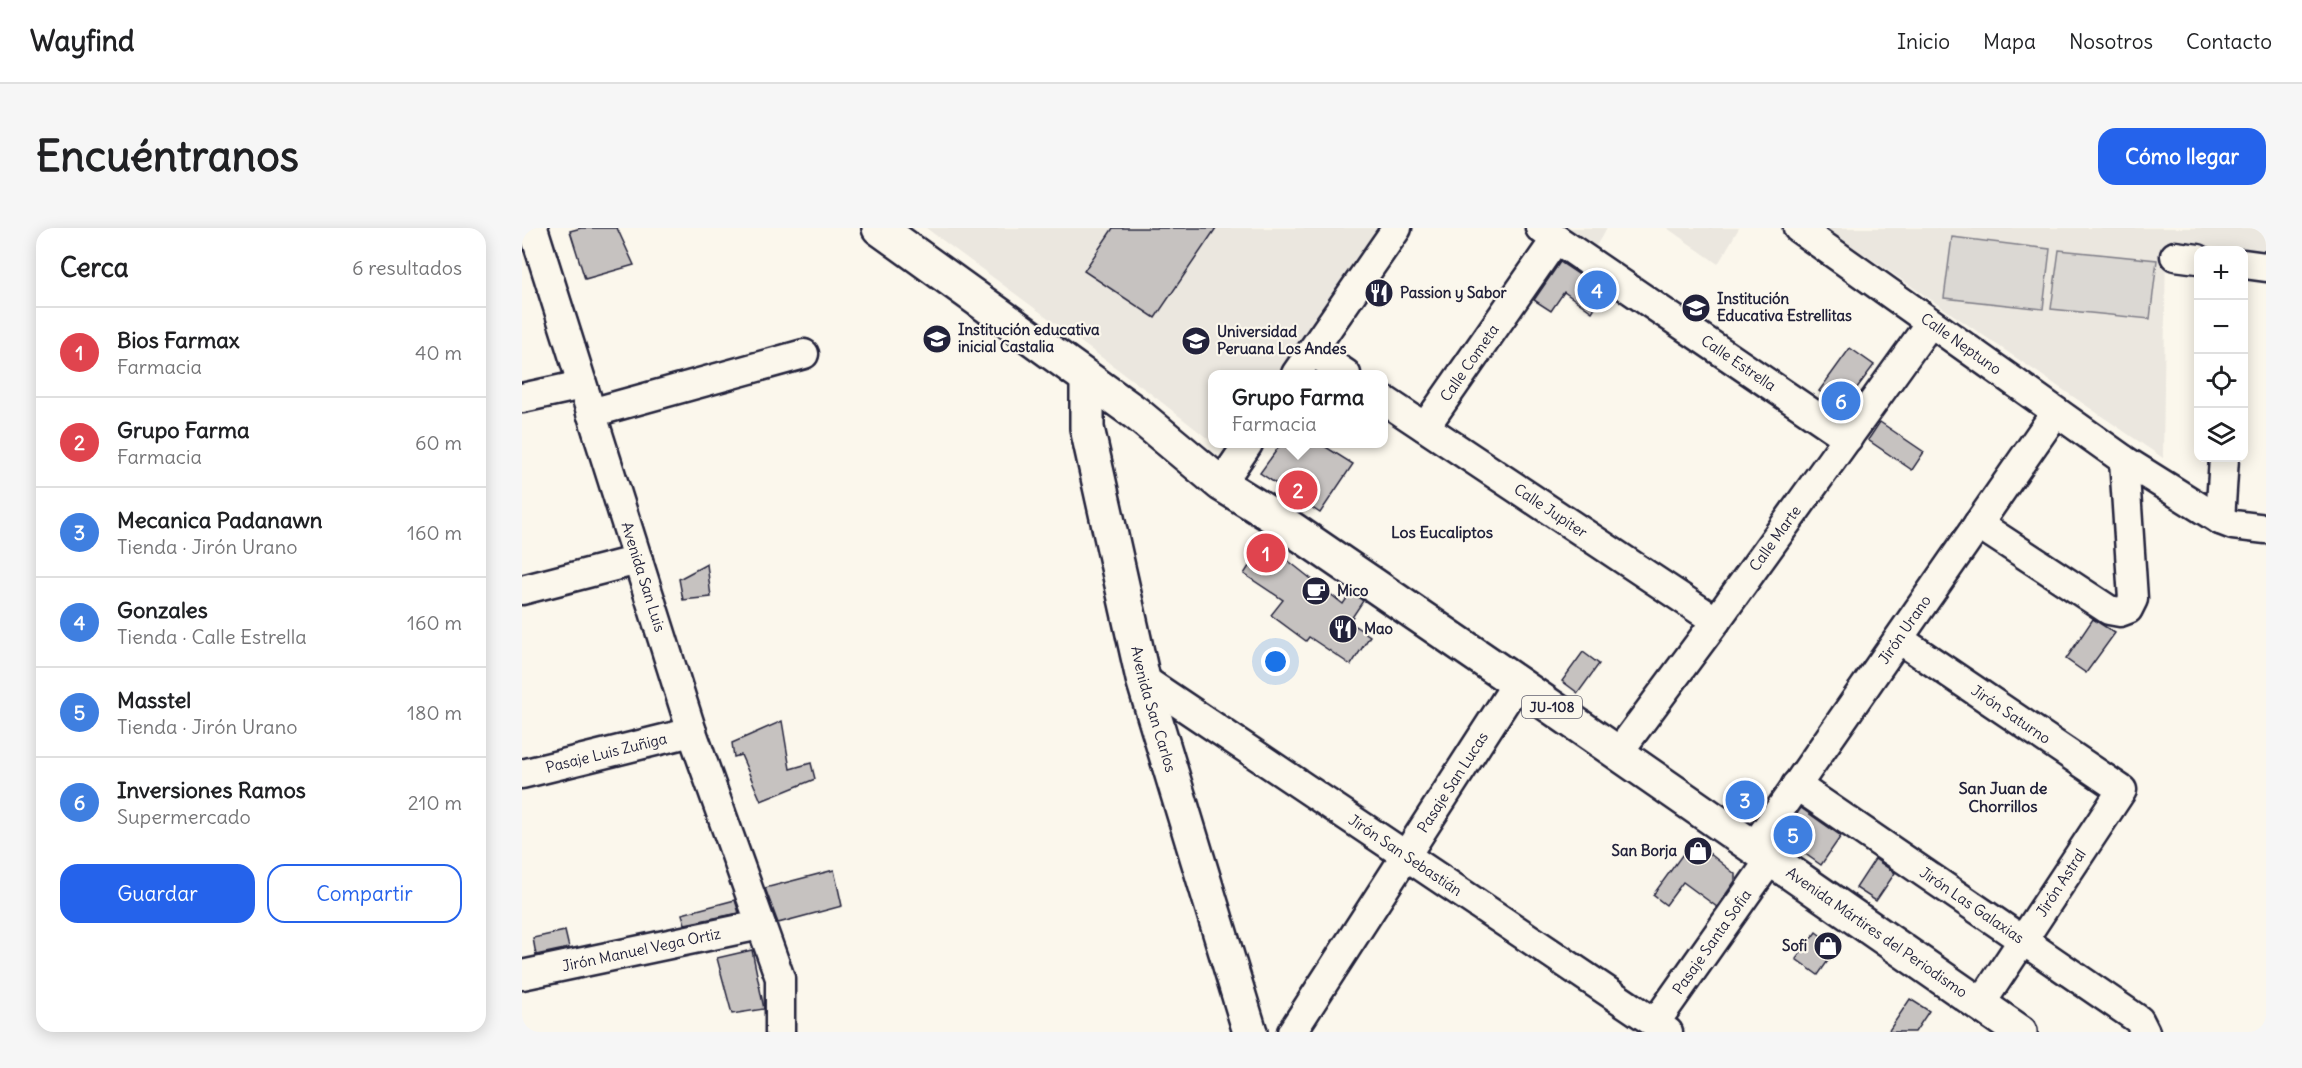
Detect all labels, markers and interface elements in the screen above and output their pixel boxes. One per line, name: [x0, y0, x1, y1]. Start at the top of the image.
text: Wayfind: [30, 23, 134, 59]
text: Inicio: [1897, 28, 1950, 55]
text: Mapa: [1983, 28, 2036, 55]
text: Nosotros: [2069, 28, 2153, 55]
text: Contacto: [2186, 28, 2272, 55]
button: Cómo llegar: [2098, 128, 2266, 185]
text: Encuéntranos: [36, 130, 299, 182]
map controls: [2194, 246, 2248, 462]
button: +: [2194, 246, 2248, 300]
text: Cerca: [60, 251, 129, 284]
text: 6 resultados: [352, 255, 462, 280]
pin: 4: [1578, 268, 1616, 312]
restaurant icon: Passion y Sabor: [1363, 277, 1395, 309]
place label: Passion y Sabor: [1400, 283, 1508, 303]
place label: Institución Educativa Estrellitas: [1717, 289, 1852, 325]
school or university icon: Institución Educativa Estrellitas: [1680, 292, 1712, 324]
button: −: [2194, 300, 2248, 354]
street label: Calle Neptuno: [1917, 308, 2005, 379]
place label: Institución educativa inicial Castalia: [958, 320, 1100, 356]
street label: Calle Cometa: [1436, 320, 1503, 405]
place label: Universidad Peruana Los Andes: [1217, 322, 1347, 358]
school or university icon: Institución educativa inicial Castalia: [921, 323, 953, 355]
school or university icon: Universidad Peruana Los Andes: [1180, 325, 1212, 357]
text: Bios Farmax: [117, 326, 240, 354]
street label: Calle Estrella: [1697, 331, 1780, 395]
text: 1: [76, 340, 83, 365]
text: 40 m: [415, 340, 462, 365]
text: Farmacia: [117, 354, 202, 379]
button: locate: [2194, 354, 2248, 408]
popup: [1208, 370, 1388, 448]
pin: 6: [1822, 378, 1860, 423]
text: Grupo Farma: [1232, 383, 1364, 411]
button: layers: [2194, 408, 2248, 462]
text: Farmacia: [1232, 411, 1317, 436]
text: Grupo Farma: [117, 416, 250, 444]
text: 2: [74, 430, 85, 455]
text: 60 m: [415, 430, 462, 455]
text: Farmacia: [117, 444, 202, 469]
pin: 2: [1278, 468, 1318, 512]
street label: Calle Jupiter: [1510, 479, 1591, 542]
street label: Calle Marte: [1745, 502, 1805, 575]
text: Mecanica Padanawn: [117, 506, 323, 534]
text: 3: [74, 520, 85, 545]
text: 160 m: [407, 520, 462, 545]
street label: Avenida San Luis: [617, 520, 670, 634]
district label: Los Eucaliptos: [1391, 522, 1493, 543]
pin: 1: [1246, 530, 1286, 576]
text: Tienda · Jirón Urano: [117, 534, 298, 559]
cafe icon: Mico: [1300, 575, 1332, 607]
place label: Mico: [1337, 581, 1369, 600]
street label: Jirón Urano: [1874, 591, 1935, 667]
text: Gonzales: [117, 596, 208, 624]
text: 4: [74, 610, 85, 635]
text: 160 m: [407, 610, 462, 635]
restaurant icon: Mao: [1327, 613, 1359, 645]
place label: Mao: [1364, 619, 1394, 638]
text: Tienda · Calle Estrella: [117, 624, 307, 649]
street label: Avenida San Carlos: [1127, 644, 1181, 775]
your location: [1261, 647, 1290, 676]
street label: Jirón Saturno: [1968, 681, 2054, 748]
text: Masstel: [117, 686, 191, 714]
road number: JU-108: [1522, 696, 1582, 718]
text: 5: [74, 700, 85, 725]
text: 180 m: [407, 700, 462, 725]
text: Tienda · Jirón Urano: [117, 714, 298, 739]
street label: Pasaje Luis Zuñiga: [544, 728, 669, 777]
street label: Pasaje San Lucas: [1413, 728, 1492, 836]
text: Inversiones Ramos: [117, 776, 306, 804]
pin: 3: [1726, 778, 1764, 822]
district label: San Juan de Chorrillos: [1959, 778, 2048, 816]
text: 6: [74, 790, 85, 815]
text: 210 m: [408, 790, 462, 815]
text: Supermercado: [117, 804, 251, 829]
street label: Jirón San Sebastián: [1345, 810, 1466, 900]
pin: 5: [1774, 812, 1812, 858]
shop icon: San Borja: [1682, 835, 1714, 867]
place label: San Borja: [1612, 841, 1677, 860]
street label: Jirón Astral: [2032, 845, 2090, 920]
street label: Avenida Mártires del Periodismo: [1783, 863, 1971, 1002]
street label: Jirón Las Galaxias: [1916, 863, 2028, 948]
button: Guardar: [60, 864, 255, 923]
button: Compartir: [267, 864, 462, 923]
street label: Pasaje Santa Sofia: [1668, 885, 1755, 998]
street label: Jirón Manuel Vega Ortiz: [560, 924, 722, 975]
shop icon: Sofi: [1812, 930, 1844, 962]
place label: Sofi: [1782, 936, 1807, 955]

